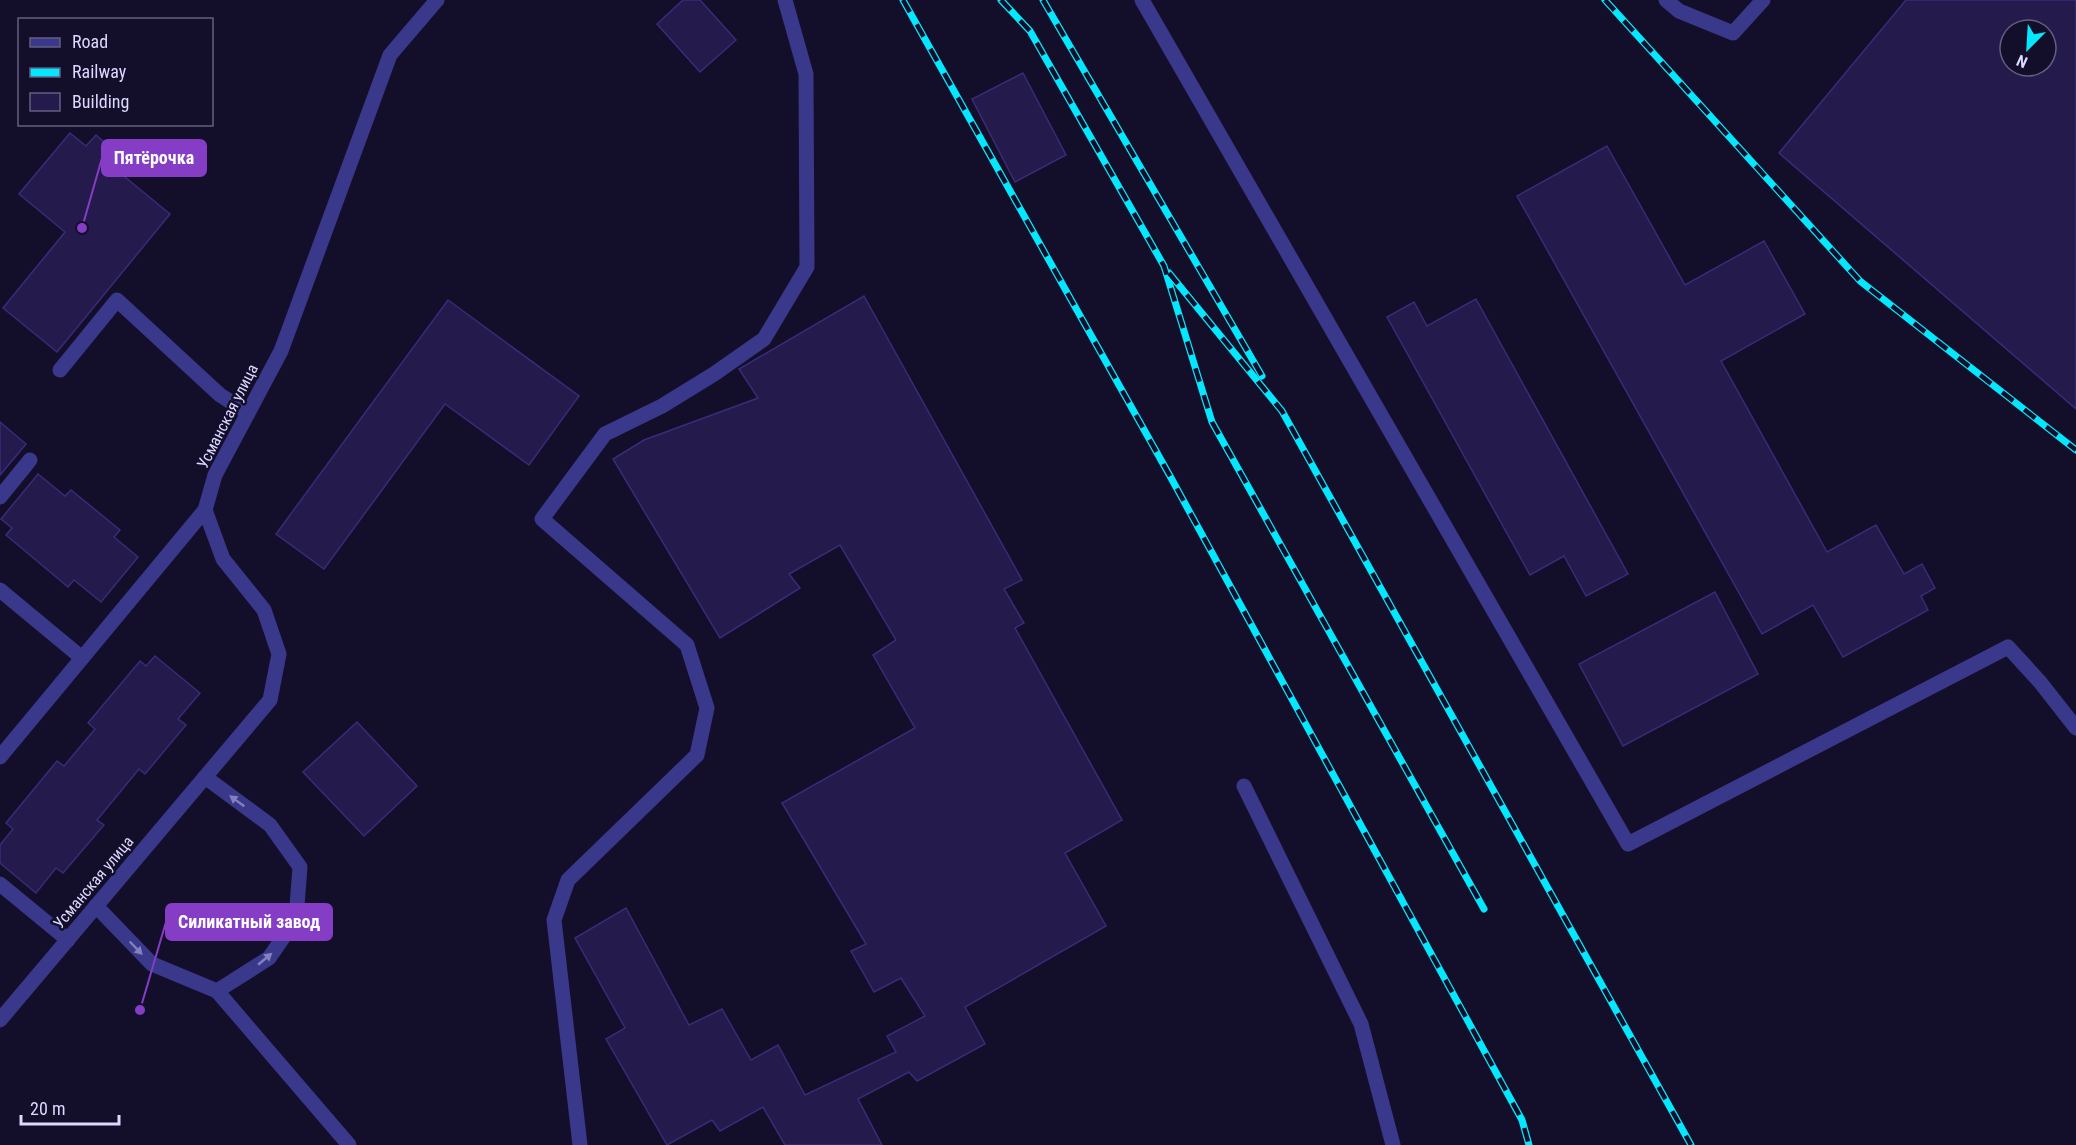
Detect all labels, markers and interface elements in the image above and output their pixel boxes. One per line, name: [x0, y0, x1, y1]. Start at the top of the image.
legend: [18, 18, 213, 126]
north arrow: [1998, 18, 2058, 78]
text: Road: [72, 31, 108, 52]
text: N: [2014, 51, 2030, 72]
text: Railway: [72, 61, 127, 82]
text: Building: [72, 91, 129, 112]
callout: Пятёрочка: [102, 140, 206, 176]
text: Пятёрочка: [114, 147, 194, 168]
street label: Усманская улица: [193, 361, 262, 472]
one-way arrow: [230, 795, 246, 807]
street label: Усманская улица: [49, 832, 138, 932]
callout: Силикатный завод: [166, 904, 332, 940]
text: Силикатный завод: [178, 911, 320, 932]
one-way arrow: [129, 941, 143, 955]
one-way arrow: [257, 953, 272, 966]
scale bar: [21, 1088, 118, 1126]
text: 20 m: [30, 1098, 65, 1119]

